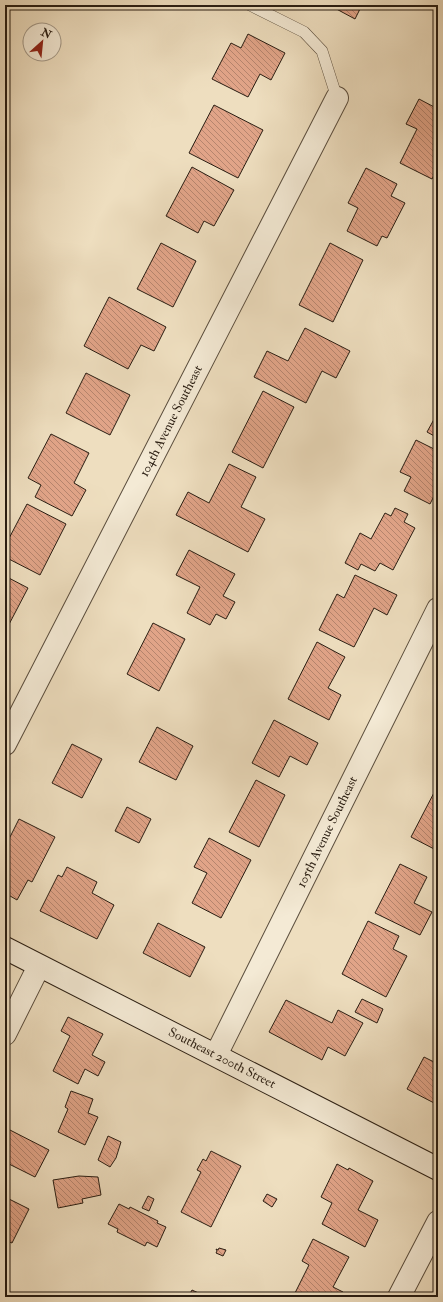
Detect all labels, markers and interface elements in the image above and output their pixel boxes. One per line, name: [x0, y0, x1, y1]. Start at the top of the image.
north arrow: [22, 22, 62, 62]
text: N: [38, 25, 55, 42]
street label: 104th Avenue Southeast: [136, 363, 206, 479]
street label: 105th Avenue Southeast: [293, 774, 361, 890]
street label: Southeast 200th Street: [166, 1024, 278, 1092]

